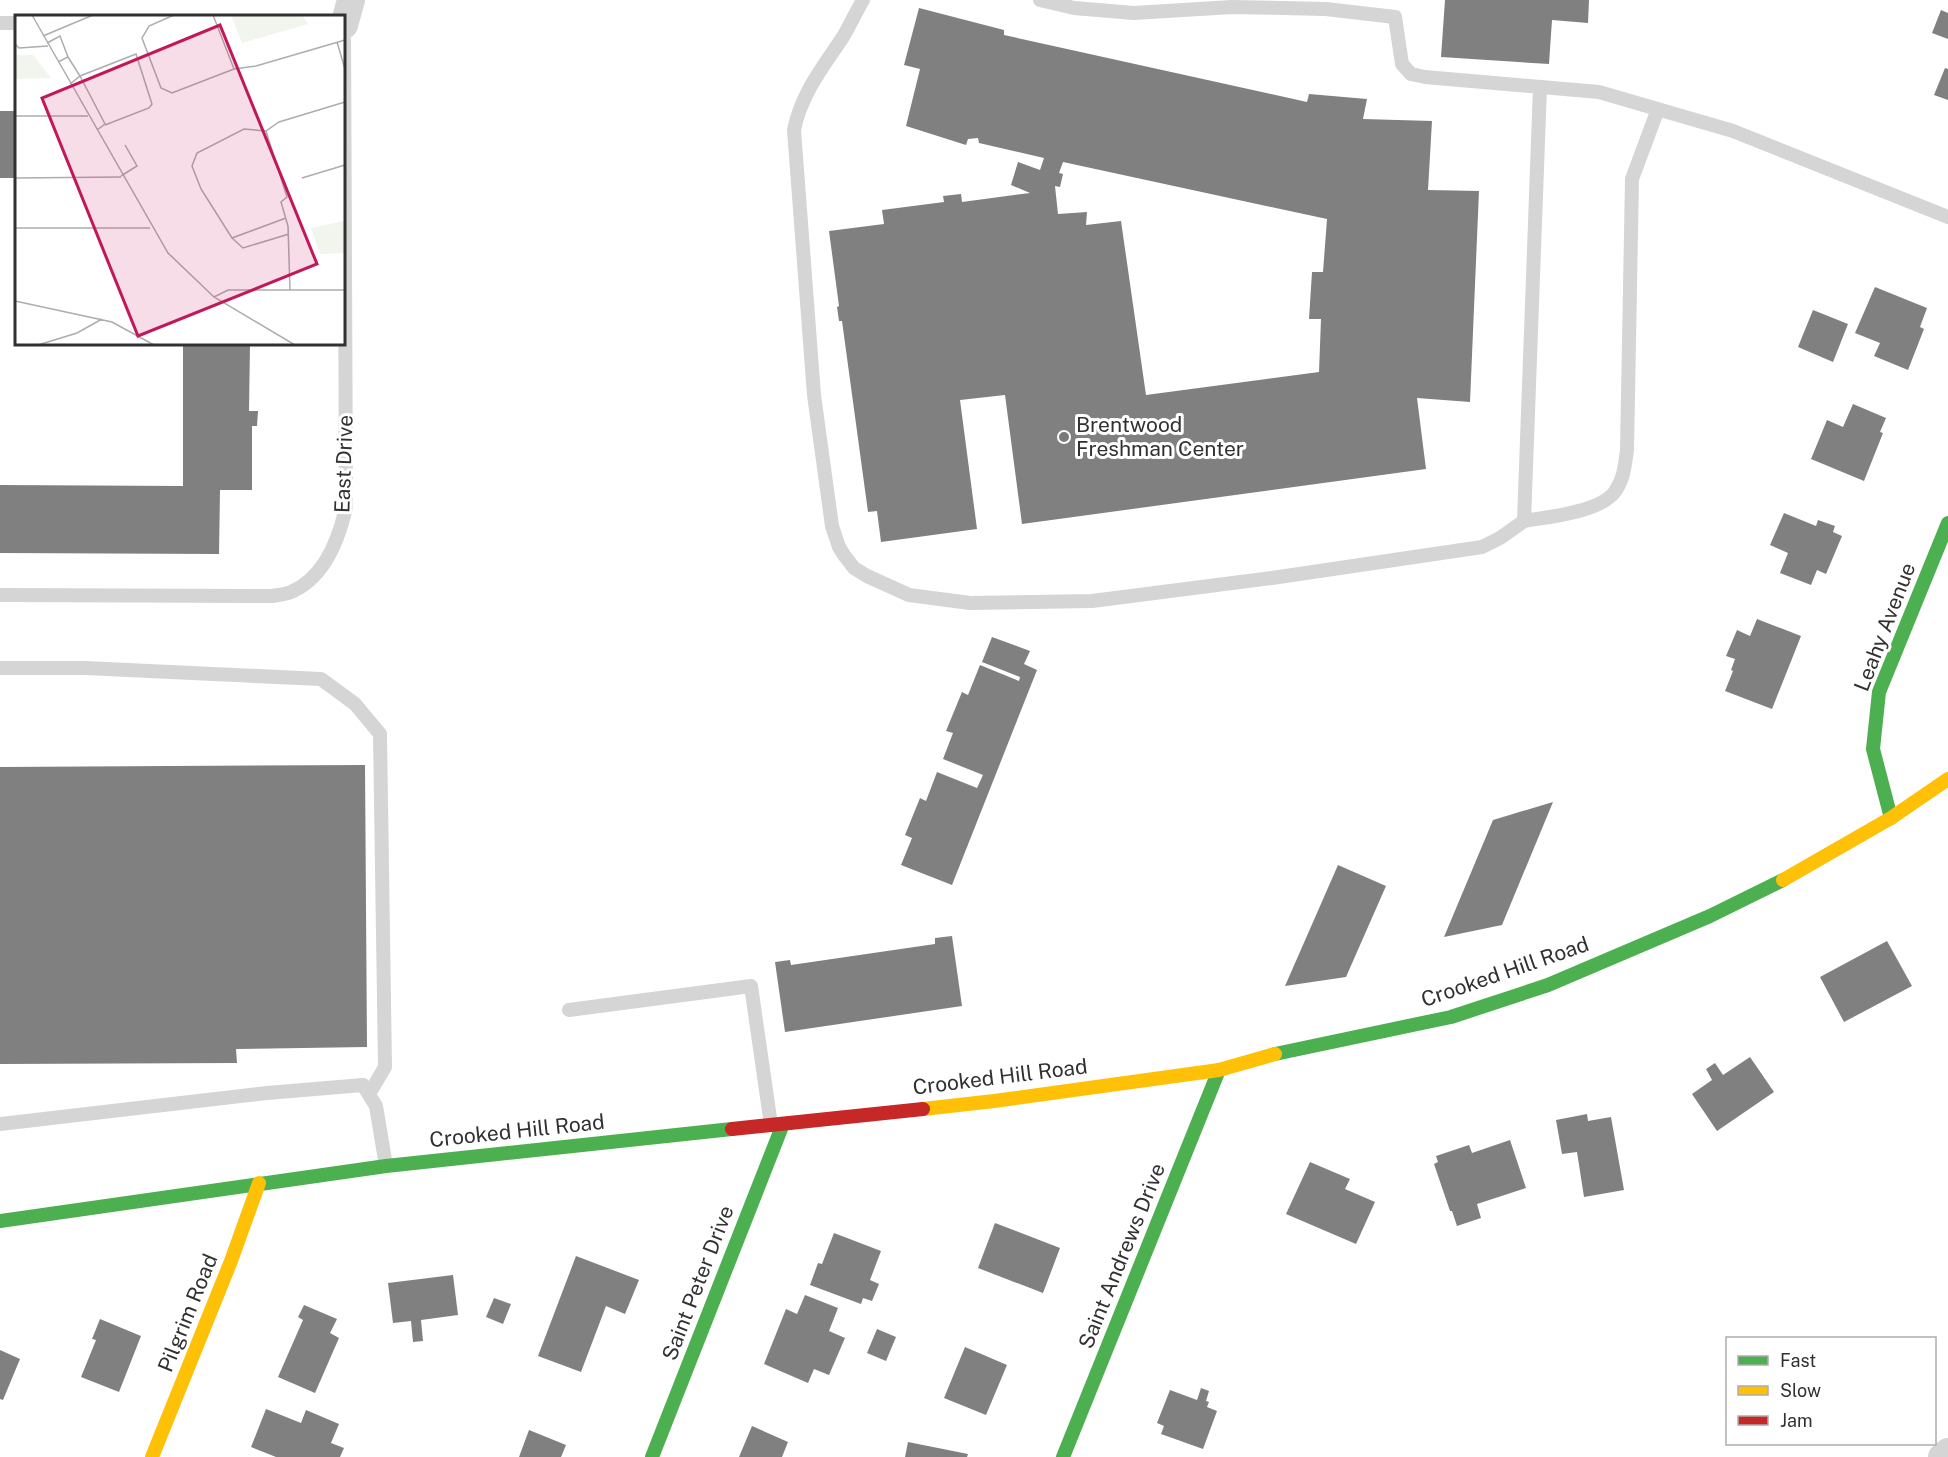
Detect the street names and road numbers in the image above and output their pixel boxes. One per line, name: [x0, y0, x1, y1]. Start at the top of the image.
street label: East Drive: [329, 414, 358, 514]
street label: Leahy Avenue: [1849, 559, 1920, 694]
street label: Crooked Hill Road: [1418, 931, 1592, 1012]
street label: Crooked Hill Road: [911, 1053, 1089, 1100]
street label: Crooked Hill Road: [428, 1109, 606, 1152]
street label: Saint Andrews Drive: [1073, 1160, 1170, 1352]
street label: Saint Peter Drive: [657, 1202, 739, 1364]
street label: Pilgrim Road: [153, 1250, 223, 1375]

